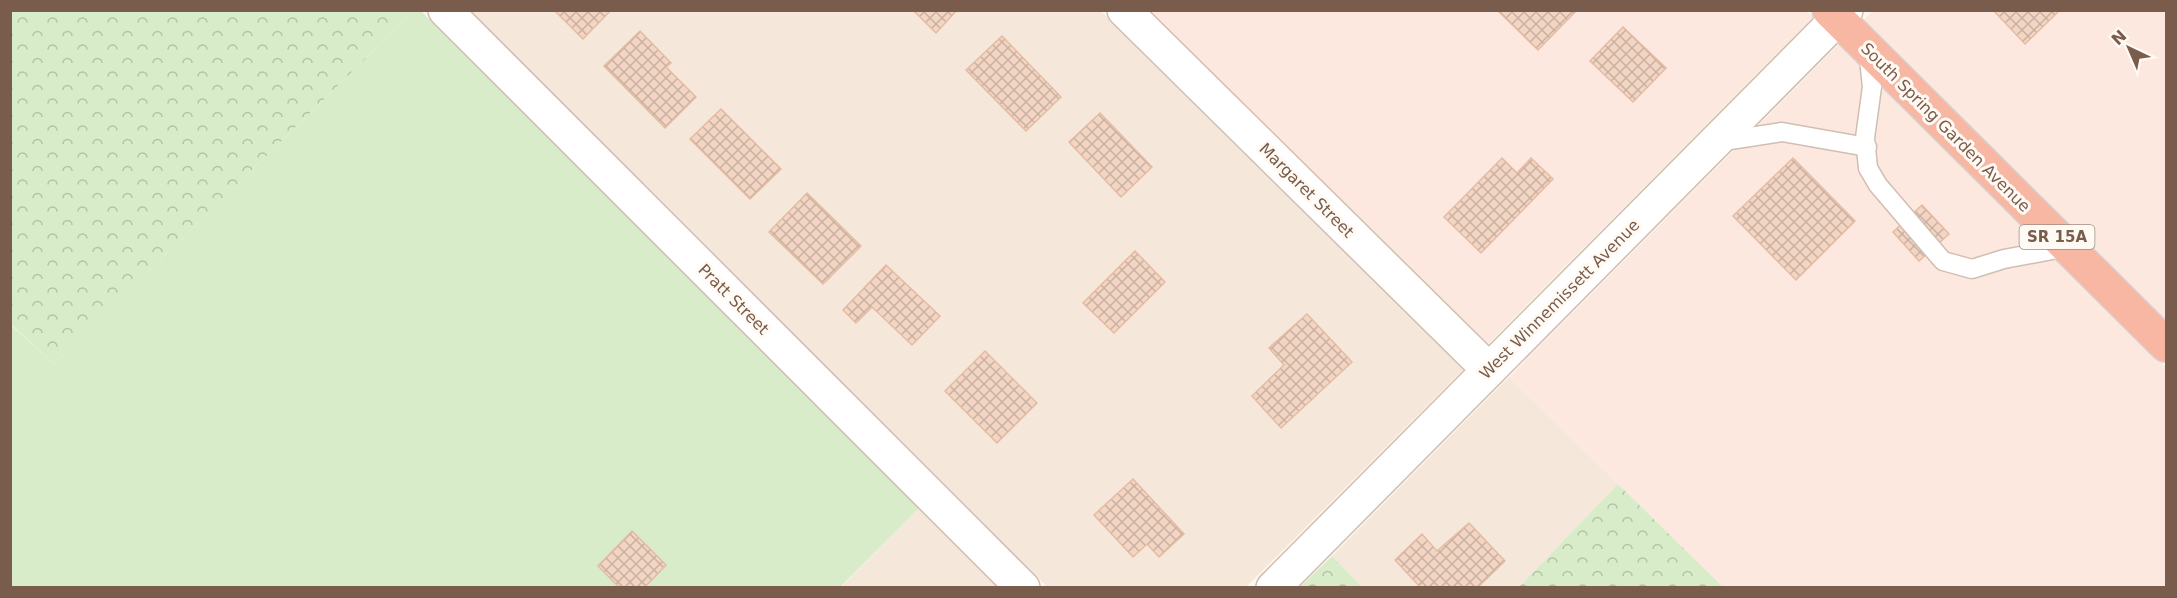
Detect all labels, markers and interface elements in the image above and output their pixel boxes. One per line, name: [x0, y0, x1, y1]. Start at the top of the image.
north arrow: [2099, 18, 2159, 78]
text: N: [2108, 26, 2130, 49]
street label: South Spring Garden Avenue: [1857, 39, 2034, 216]
street label: Margaret Street: [1255, 139, 1358, 242]
street label: West Winnemissett Avenue: [1476, 216, 1643, 383]
road number: SR 15A: [2020, 225, 2094, 249]
street label: Pratt Street: [694, 260, 773, 339]

